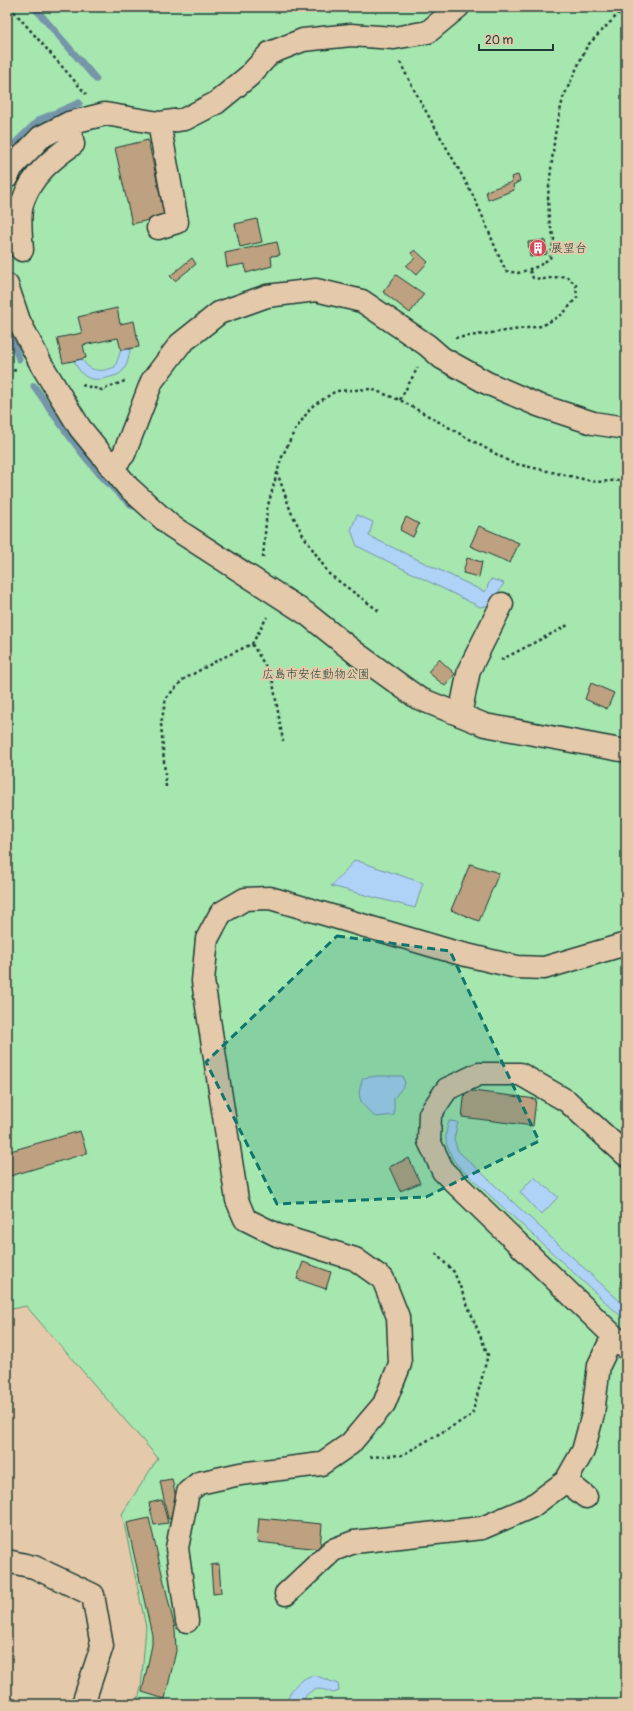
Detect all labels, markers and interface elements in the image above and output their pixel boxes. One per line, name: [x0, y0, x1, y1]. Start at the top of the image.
scale bar: [479, 26, 553, 52]
text: 20 m: [485, 33, 514, 48]
building icon: 展望台: [528, 238, 548, 258]
place label: 展望台: [551, 241, 587, 256]
park label: 広島市安佐動物公園: [262, 667, 370, 682]

